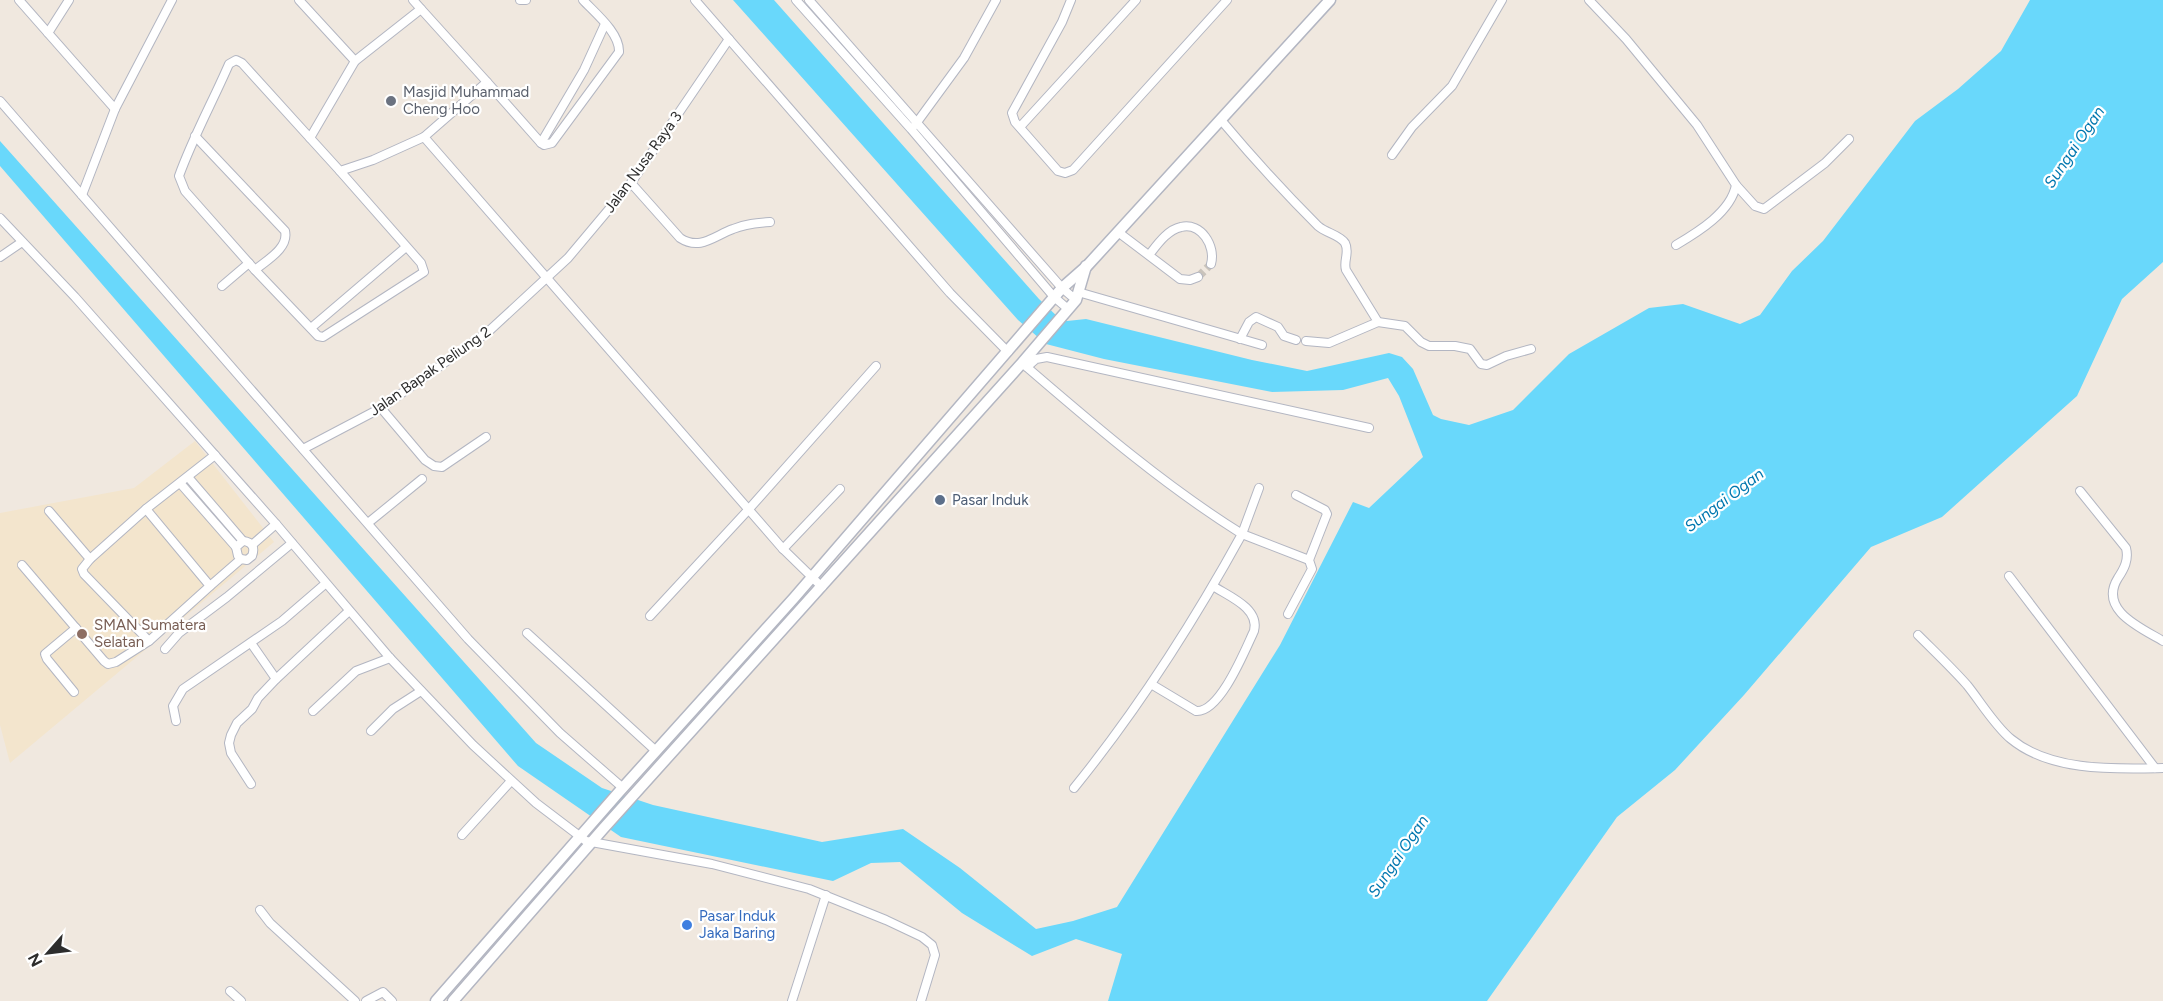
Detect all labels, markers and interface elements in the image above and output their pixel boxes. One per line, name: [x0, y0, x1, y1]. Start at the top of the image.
place label: Masjid Muhammad Cheng Hoo: [403, 83, 529, 118]
marker: Masjid Muhammad Cheng Hoo: [384, 94, 398, 108]
water label: Sungai Ogan: [2040, 103, 2108, 191]
street label: Jalan Nusa Raya 3: [600, 108, 686, 216]
street label: Jalan Bapak Peliung 2: [366, 322, 494, 420]
water label: Sungai Ogan: [1681, 464, 1767, 536]
place label: Pasar Induk: [952, 491, 1029, 509]
marker: Pasar Induk: [933, 493, 947, 507]
place label: SMAN Sumatera Selatan: [94, 616, 206, 651]
marker: SMAN Sumatera Selatan: [75, 627, 89, 641]
water label: Sungai Ogan: [1364, 812, 1432, 900]
place label: Pasar Induk Jaka Baring: [699, 907, 776, 942]
marker: Pasar Induk Jaka Baring: [680, 918, 694, 932]
north arrow: [18, 923, 78, 983]
text: N: [24, 950, 46, 970]

